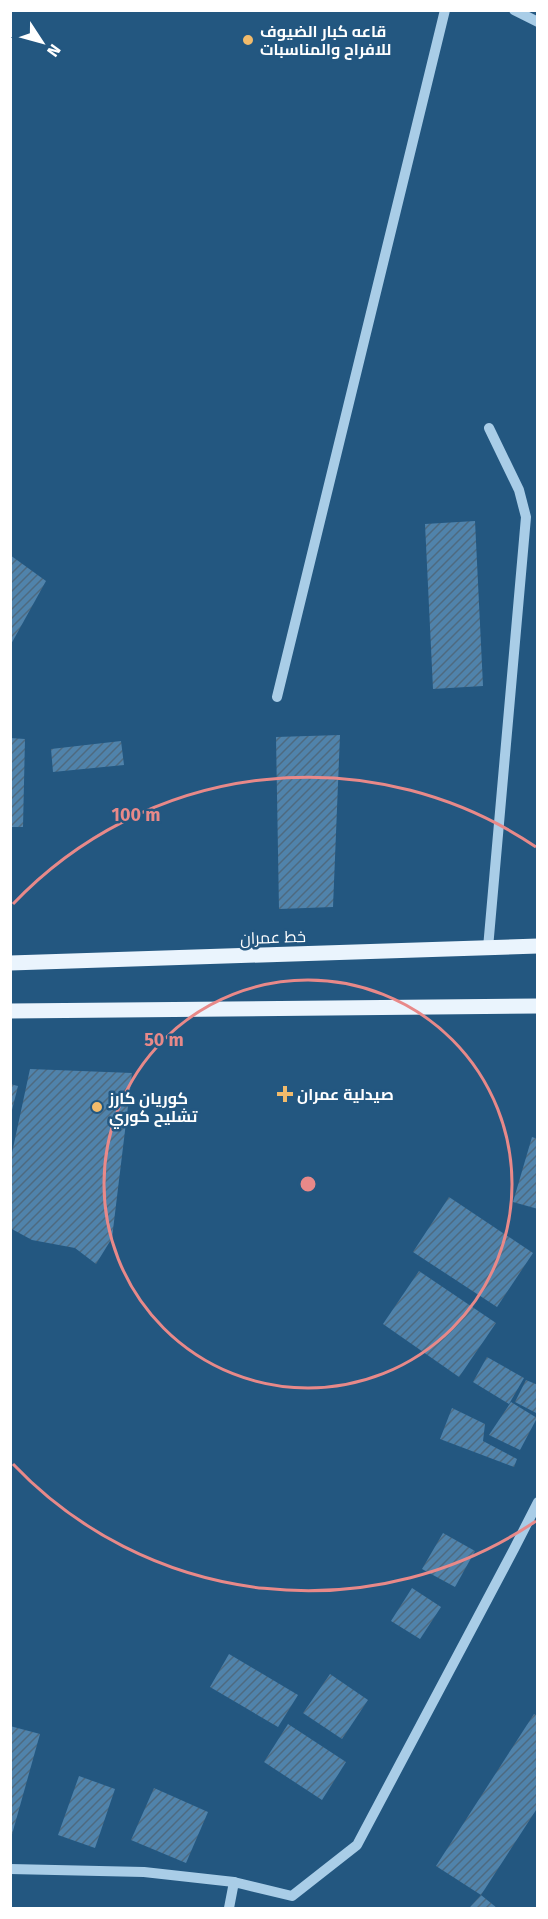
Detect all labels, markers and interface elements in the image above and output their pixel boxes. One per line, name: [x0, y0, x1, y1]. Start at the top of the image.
north arrow: [12, 12, 72, 72]
place label: قاعه كبار الضيوف للافراح والمناسبات: [260, 22, 391, 60]
marker: قاعه كبار الضيوف للافراح والمناسبات: [241, 33, 255, 47]
text: N: [43, 41, 65, 60]
text: 100 m: [112, 804, 160, 826]
street label: خط عمران: [240, 927, 306, 949]
text: 50 m: [144, 1029, 184, 1051]
place label: صيدلية عمران: [297, 1085, 394, 1104]
marker: صيدلية عمران: [278, 1087, 292, 1101]
place label: كوريان كارز تشليح كوري: [108, 1089, 199, 1129]
marker: كوريان كارز تشليح كوري: [90, 1100, 104, 1114]
centre of rings: [298, 1174, 318, 1194]

